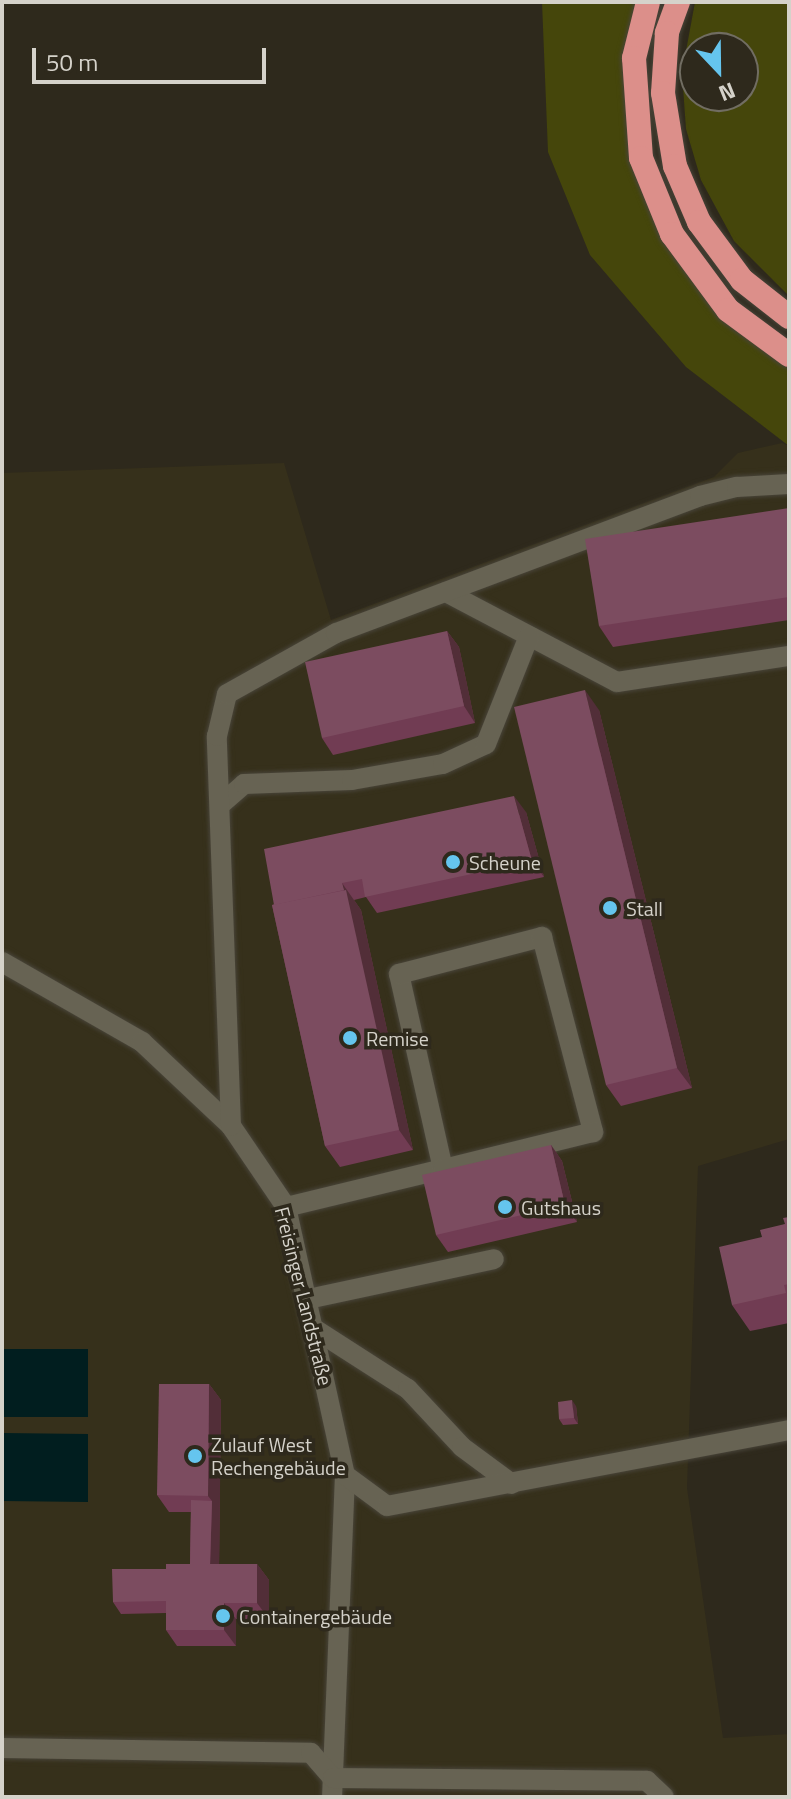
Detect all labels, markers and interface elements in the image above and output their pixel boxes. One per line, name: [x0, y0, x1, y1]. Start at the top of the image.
scale bar: [36, 32, 270, 82]
north arrow: [679, 32, 759, 112]
text: 50 m: [46, 44, 98, 80]
text: N: [714, 74, 741, 111]
place label: Scheune: [469, 850, 541, 874]
marker: Scheune: [444, 853, 462, 871]
place label: Stall: [626, 896, 663, 920]
marker: Stall: [601, 899, 619, 917]
place label: Remise: [366, 1026, 429, 1050]
marker: Remise: [341, 1029, 359, 1047]
place label: Gutshaus: [521, 1195, 601, 1219]
marker: Gutshaus: [496, 1198, 514, 1216]
street label: Freisinger Landstraße: [270, 1204, 338, 1388]
place label: Zulauf West Rechengebäude: [211, 1432, 346, 1479]
marker: Zulauf West Rechengebäude: [186, 1447, 204, 1465]
place label: Containergebäude: [239, 1604, 392, 1628]
marker: Containergebäude: [214, 1607, 232, 1625]

